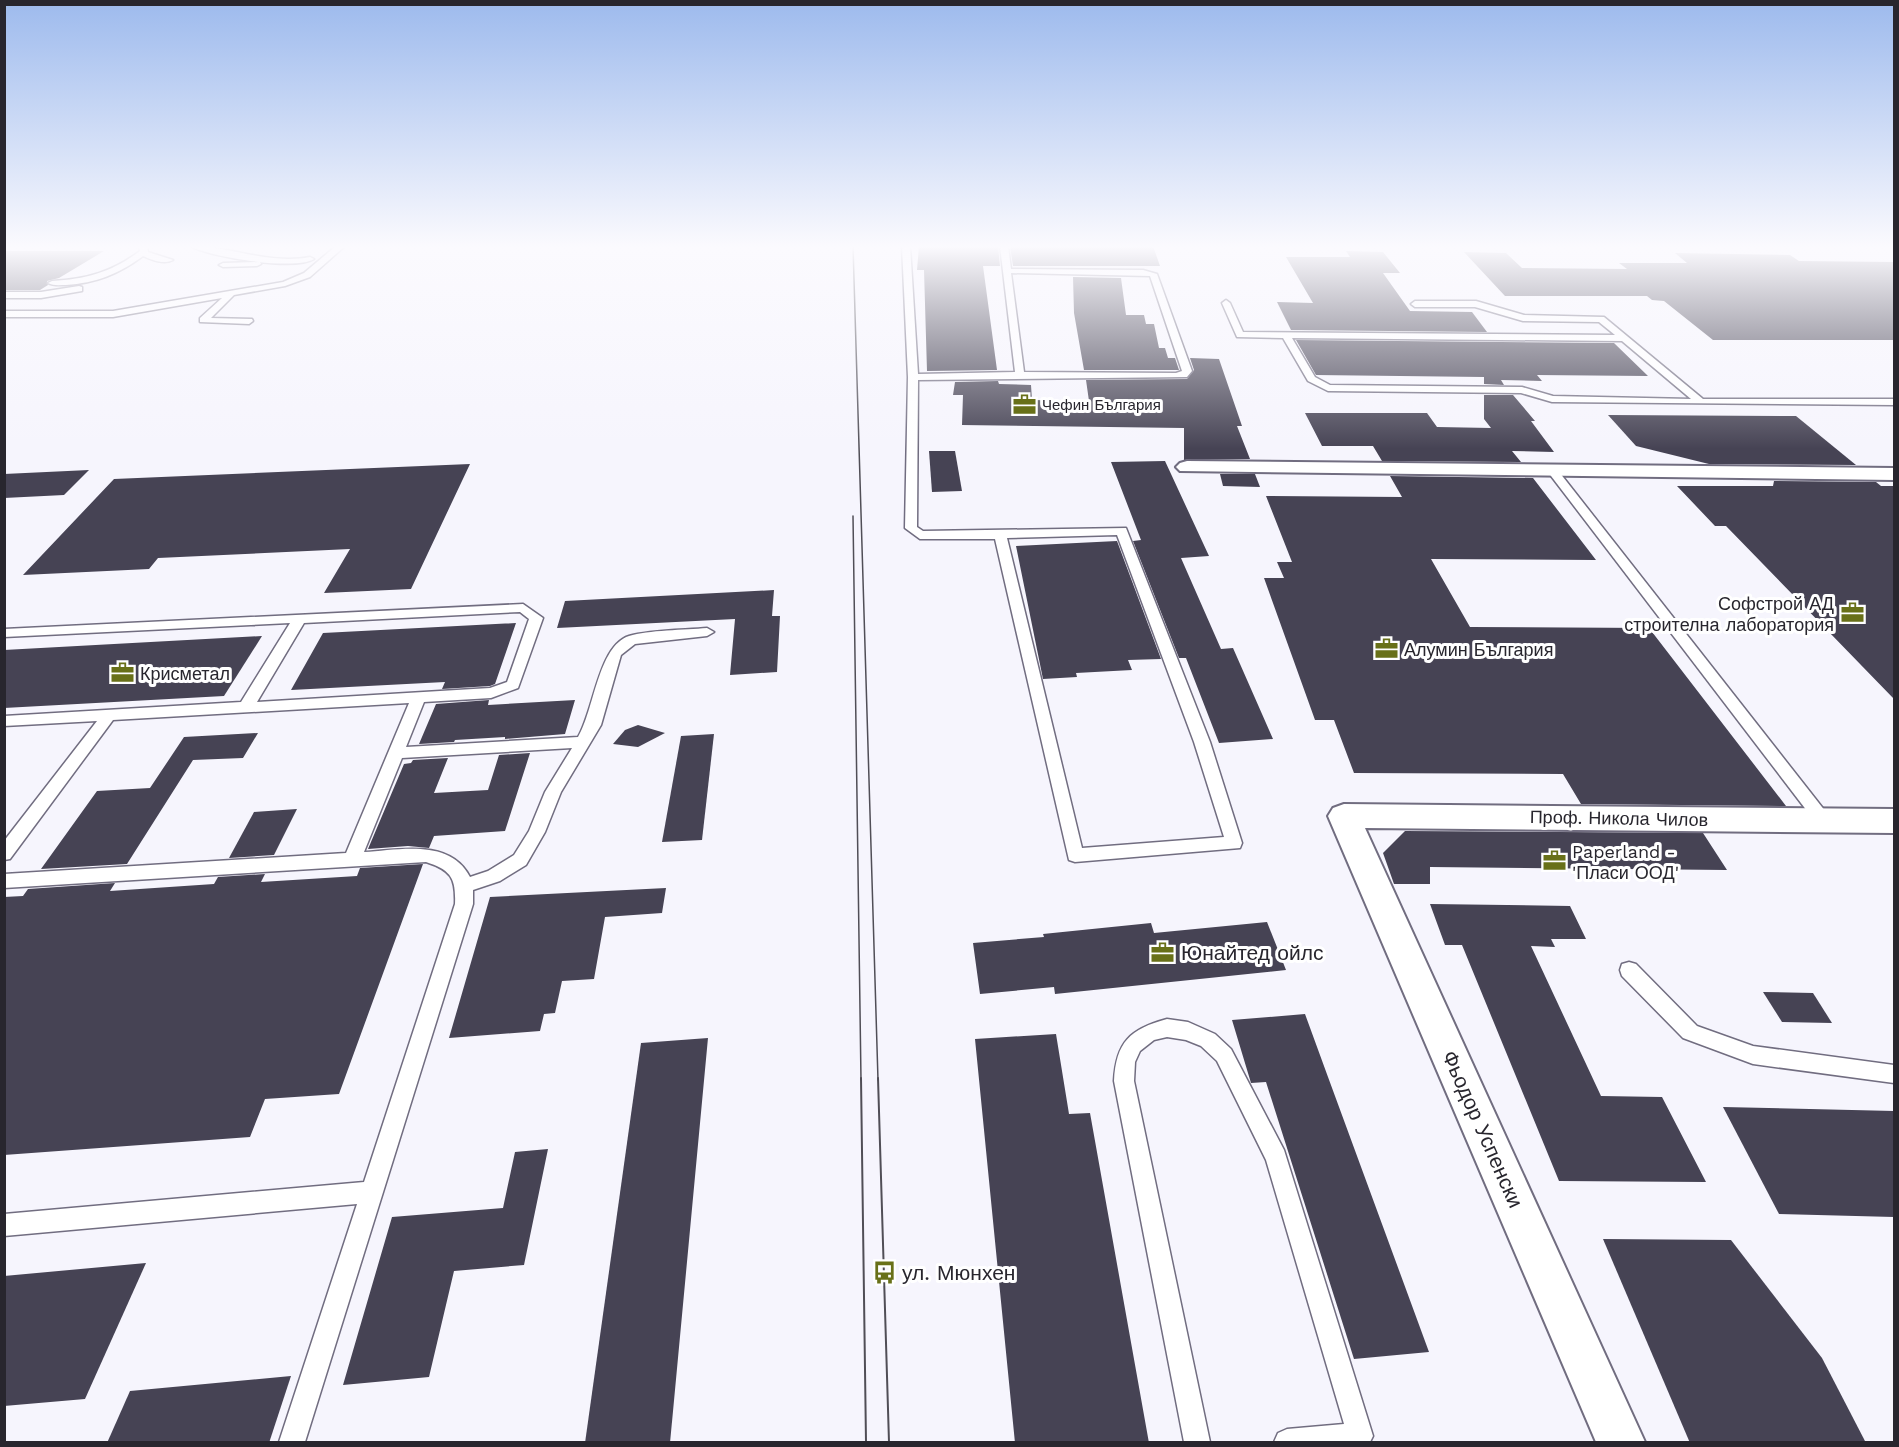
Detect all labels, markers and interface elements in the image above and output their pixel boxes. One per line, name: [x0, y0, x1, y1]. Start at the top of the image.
office icon: Чефин България: [1011, 392, 1037, 418]
place label: Чефин България: [1042, 396, 1161, 414]
place label: Софстрой АД строителна лаборатория: [1624, 593, 1834, 635]
office icon: Софстрой АД строителна лаборатория: [1839, 600, 1865, 626]
office icon: Алумин България: [1373, 636, 1399, 662]
place label: Алумин България: [1404, 639, 1553, 660]
office icon: Крисметал: [109, 660, 135, 686]
place label: Крисметал: [140, 663, 230, 684]
street label: Проф. Никола Чилов: [1530, 806, 1708, 830]
place label: Paperland - 'Пласи ООД': [1572, 841, 1679, 883]
office icon: Paperland - 'Пласи ООД': [1541, 848, 1567, 874]
office icon: Юнайтед ойлс: [1150, 939, 1176, 965]
place label: Юнайтед ойлс: [1181, 940, 1323, 965]
street label: Фьодор Успенски: [1437, 1047, 1529, 1211]
bus stop icon: ул. Мюнхен: [871, 1259, 897, 1285]
place label: ул. Мюнхен: [902, 1260, 1015, 1285]

